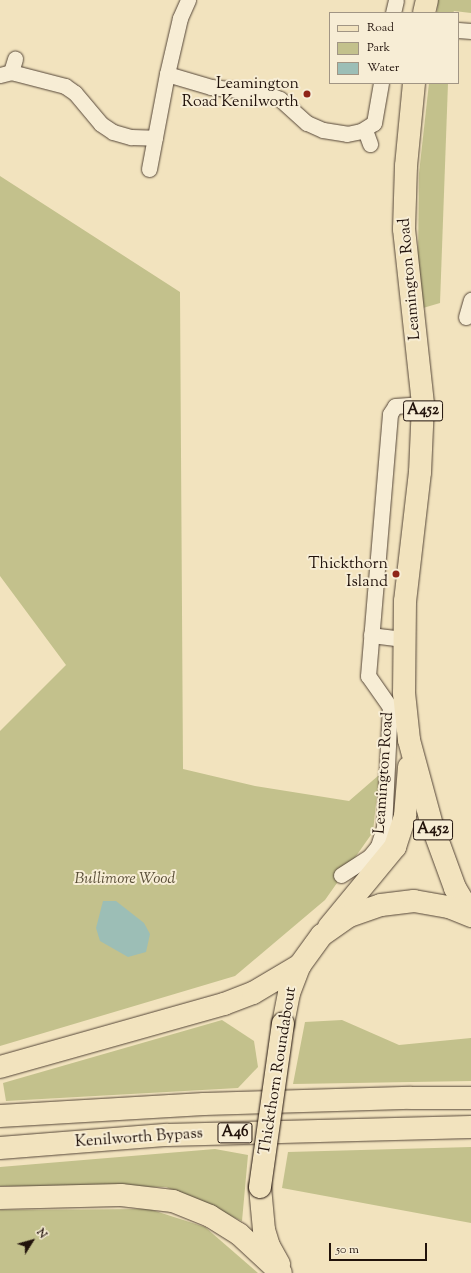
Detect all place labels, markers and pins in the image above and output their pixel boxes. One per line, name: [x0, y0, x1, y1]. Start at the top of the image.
place label: Leamington Road Kenilworth: [182, 75, 299, 113]
marker: Leamington Road Kenilworth: [302, 89, 312, 99]
place label: Thickthorn Island: [308, 555, 388, 593]
marker: Thickthorn Island: [391, 569, 401, 579]

